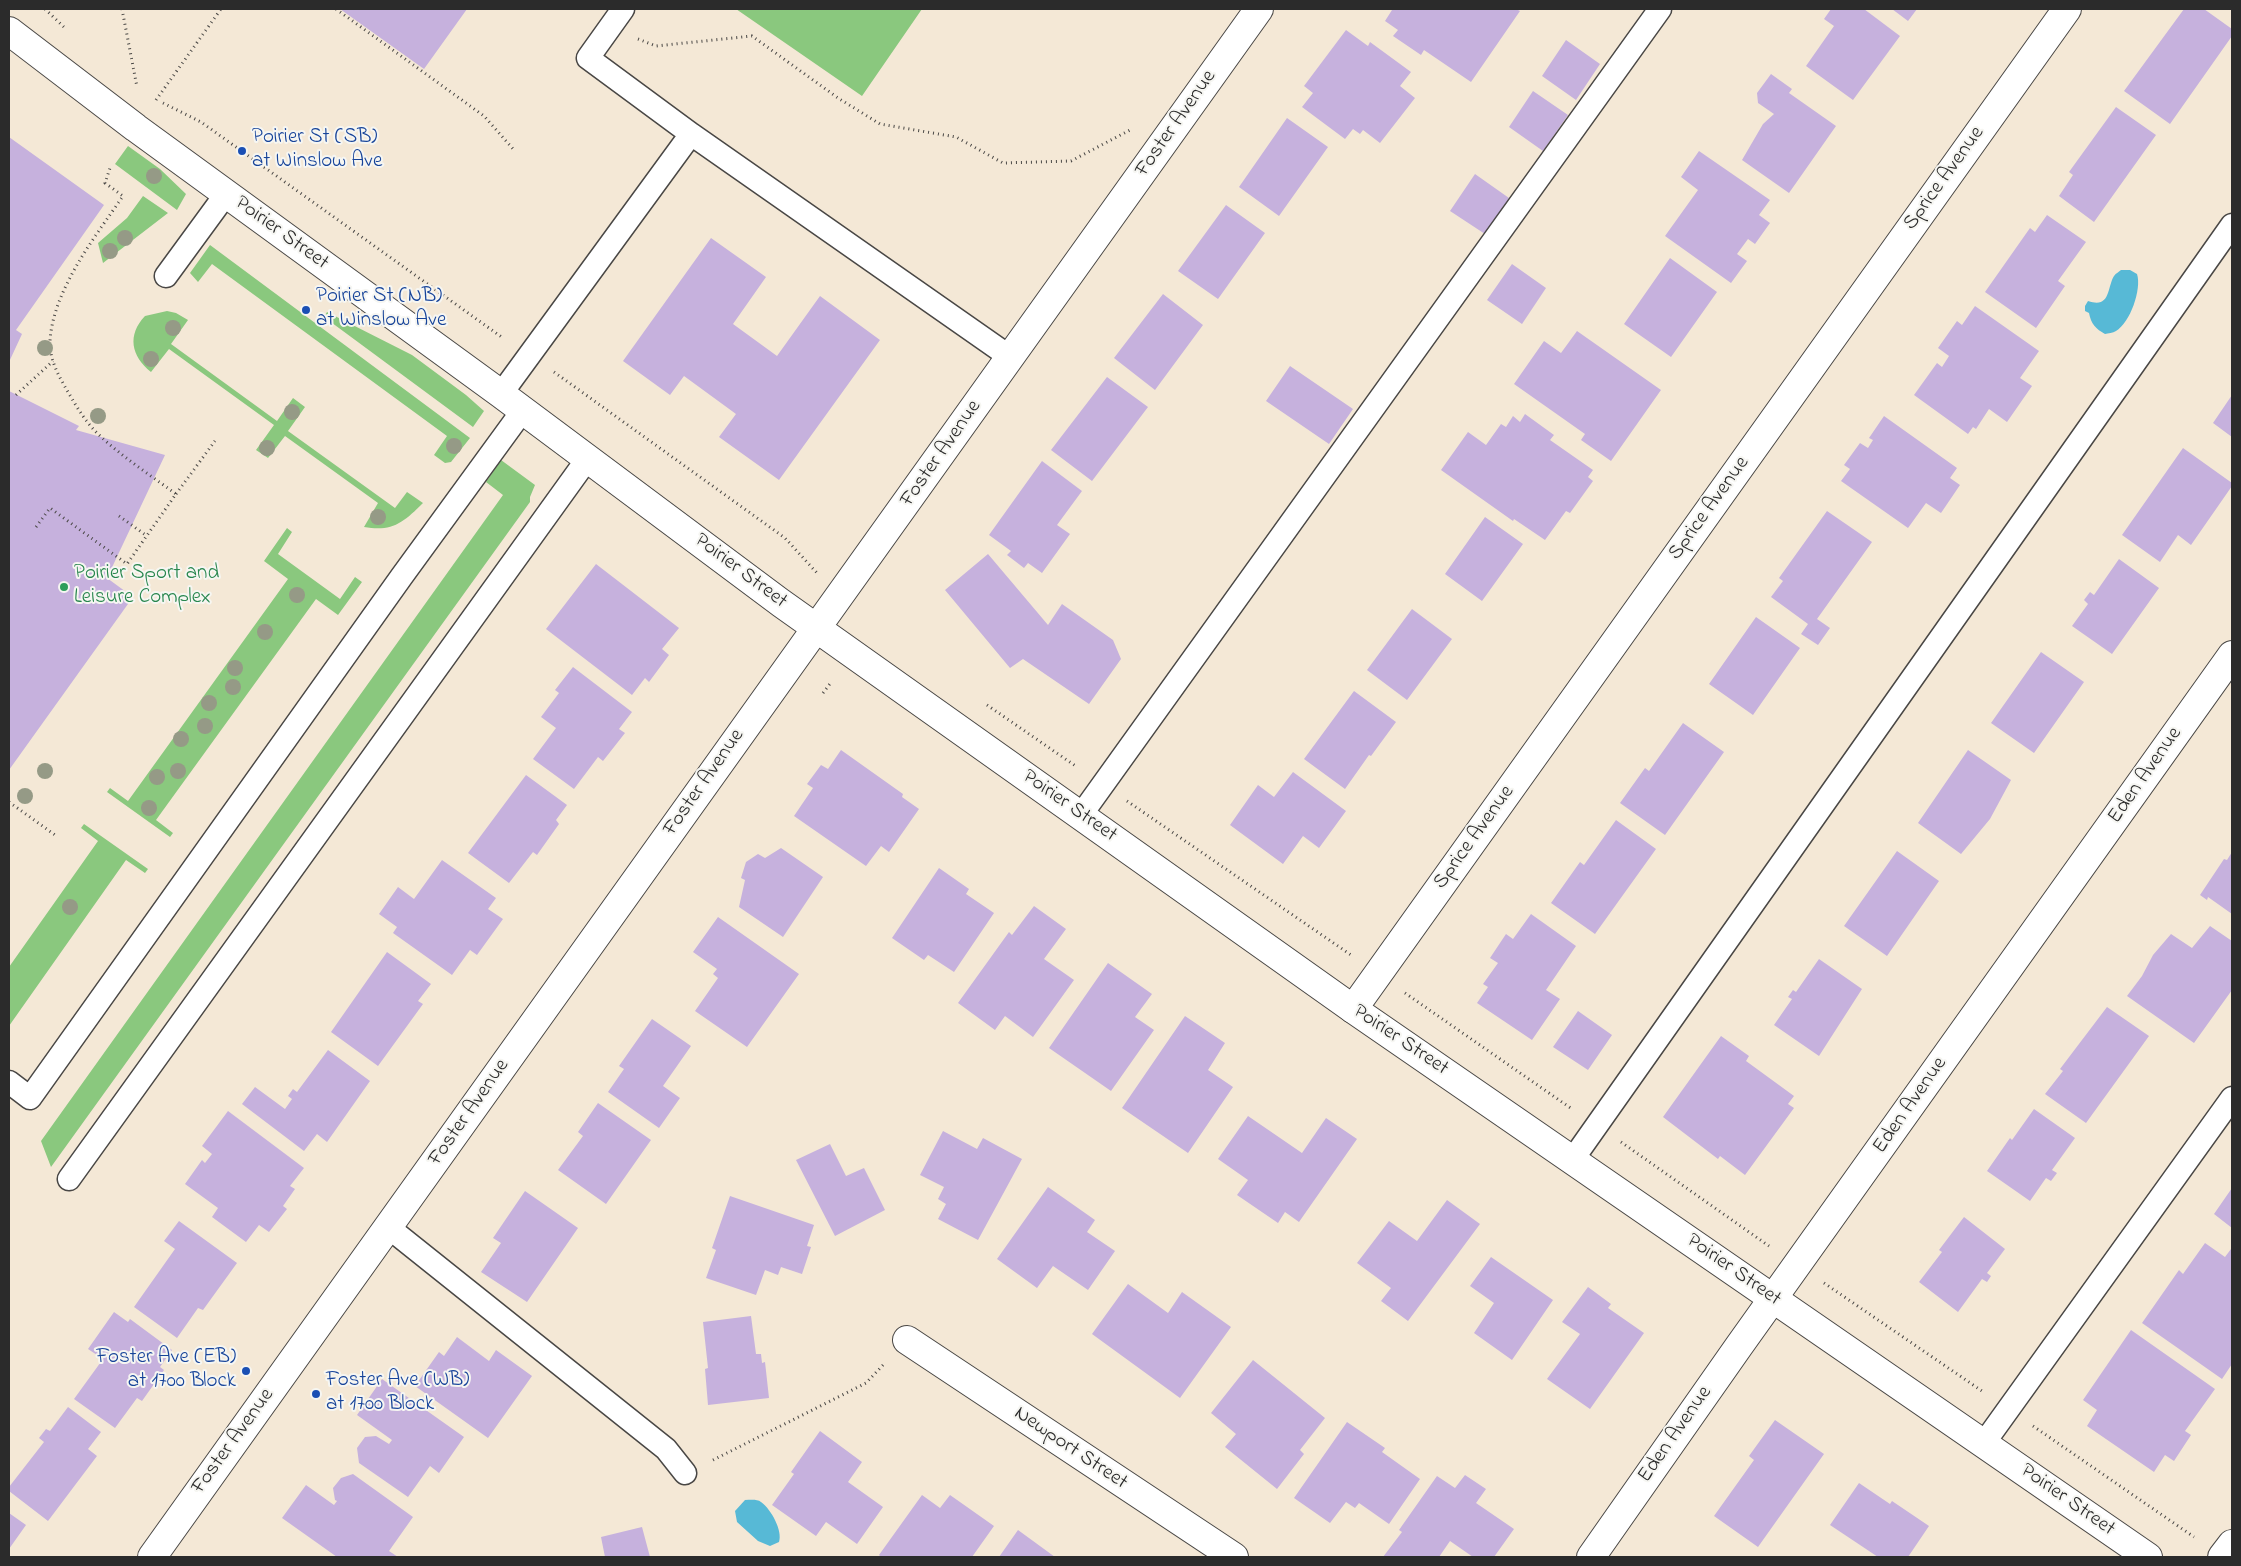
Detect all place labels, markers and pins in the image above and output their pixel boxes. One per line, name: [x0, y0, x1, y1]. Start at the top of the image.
place label: Poirier St (SB) at Winslow Ave: [252, 126, 382, 176]
marker: Poirier St (SB) at Winslow Ave: [236, 145, 248, 157]
place label: Poirier St (NB) at Winslow Ave: [316, 285, 446, 335]
marker: Poirier St (NB) at Winslow Ave: [300, 304, 312, 316]
place label: Poirier Sport and Leisure Complex: [74, 562, 219, 612]
marker: Poirier Sport and Leisure Complex: [58, 581, 70, 593]
place label: Foster Ave (EB) at 1700 Block: [96, 1346, 236, 1396]
marker: Foster Ave (EB) at 1700 Block: [240, 1365, 252, 1377]
place label: Foster Ave (WB) at 1700 Block: [326, 1369, 469, 1419]
marker: Foster Ave (WB) at 1700 Block: [310, 1388, 322, 1400]

